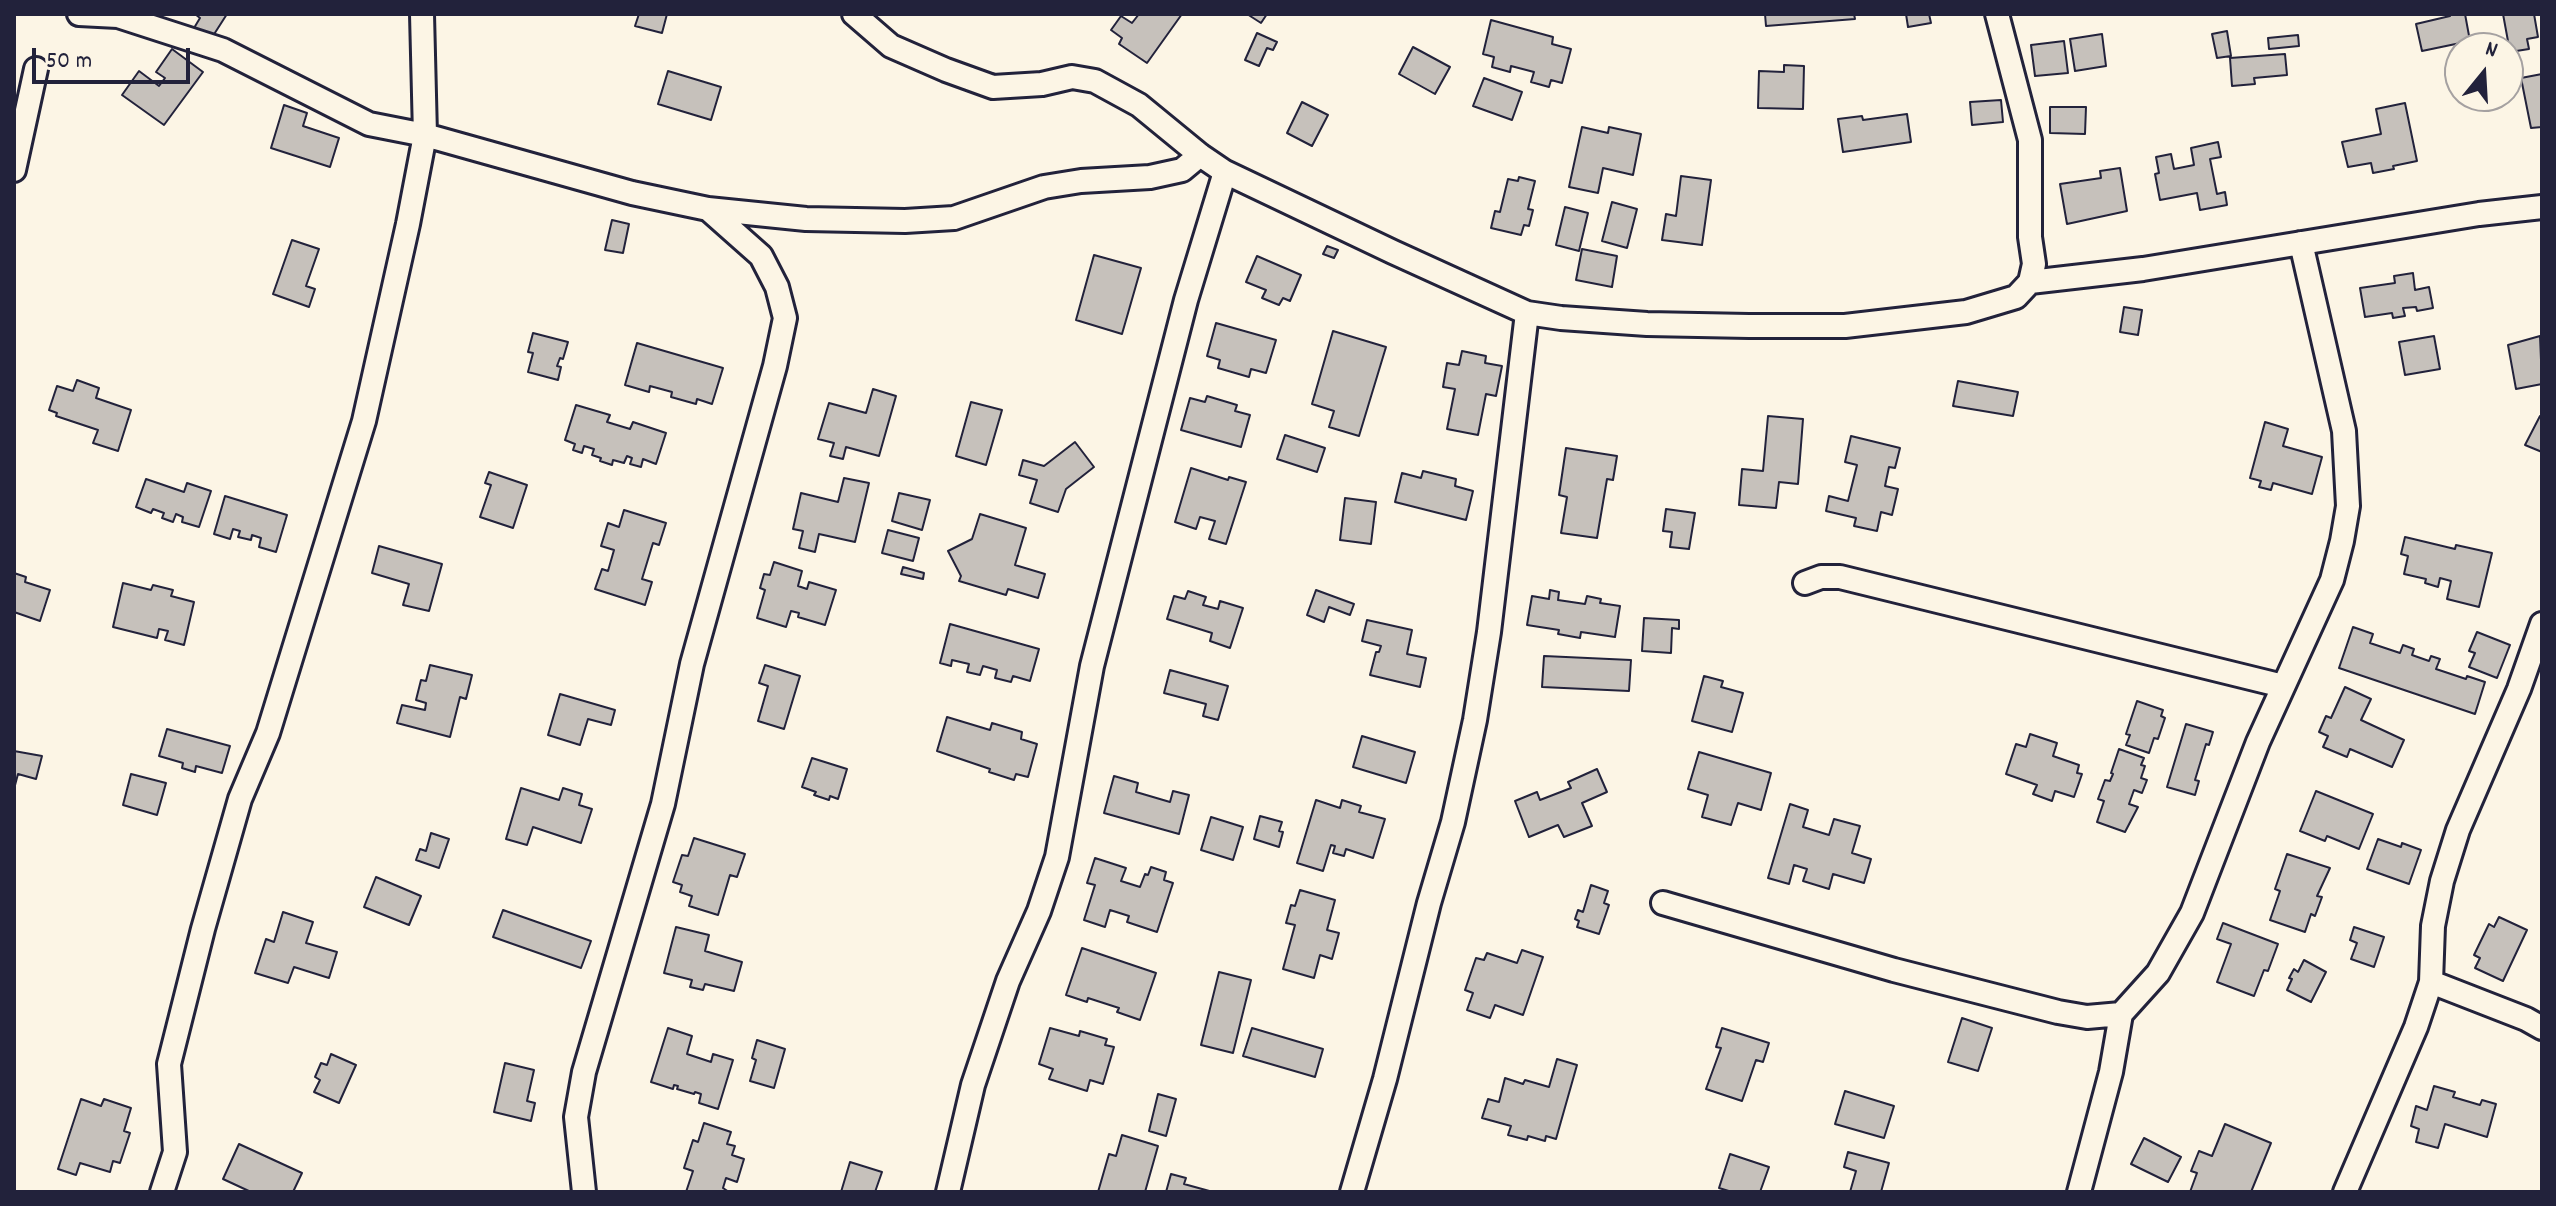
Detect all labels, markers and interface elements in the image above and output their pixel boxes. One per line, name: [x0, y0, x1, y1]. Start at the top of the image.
scale bar: [36, 32, 194, 82]
north arrow: [2444, 32, 2524, 112]
text: N: [2481, 34, 2501, 67]
text: 50 m: [46, 45, 92, 79]

